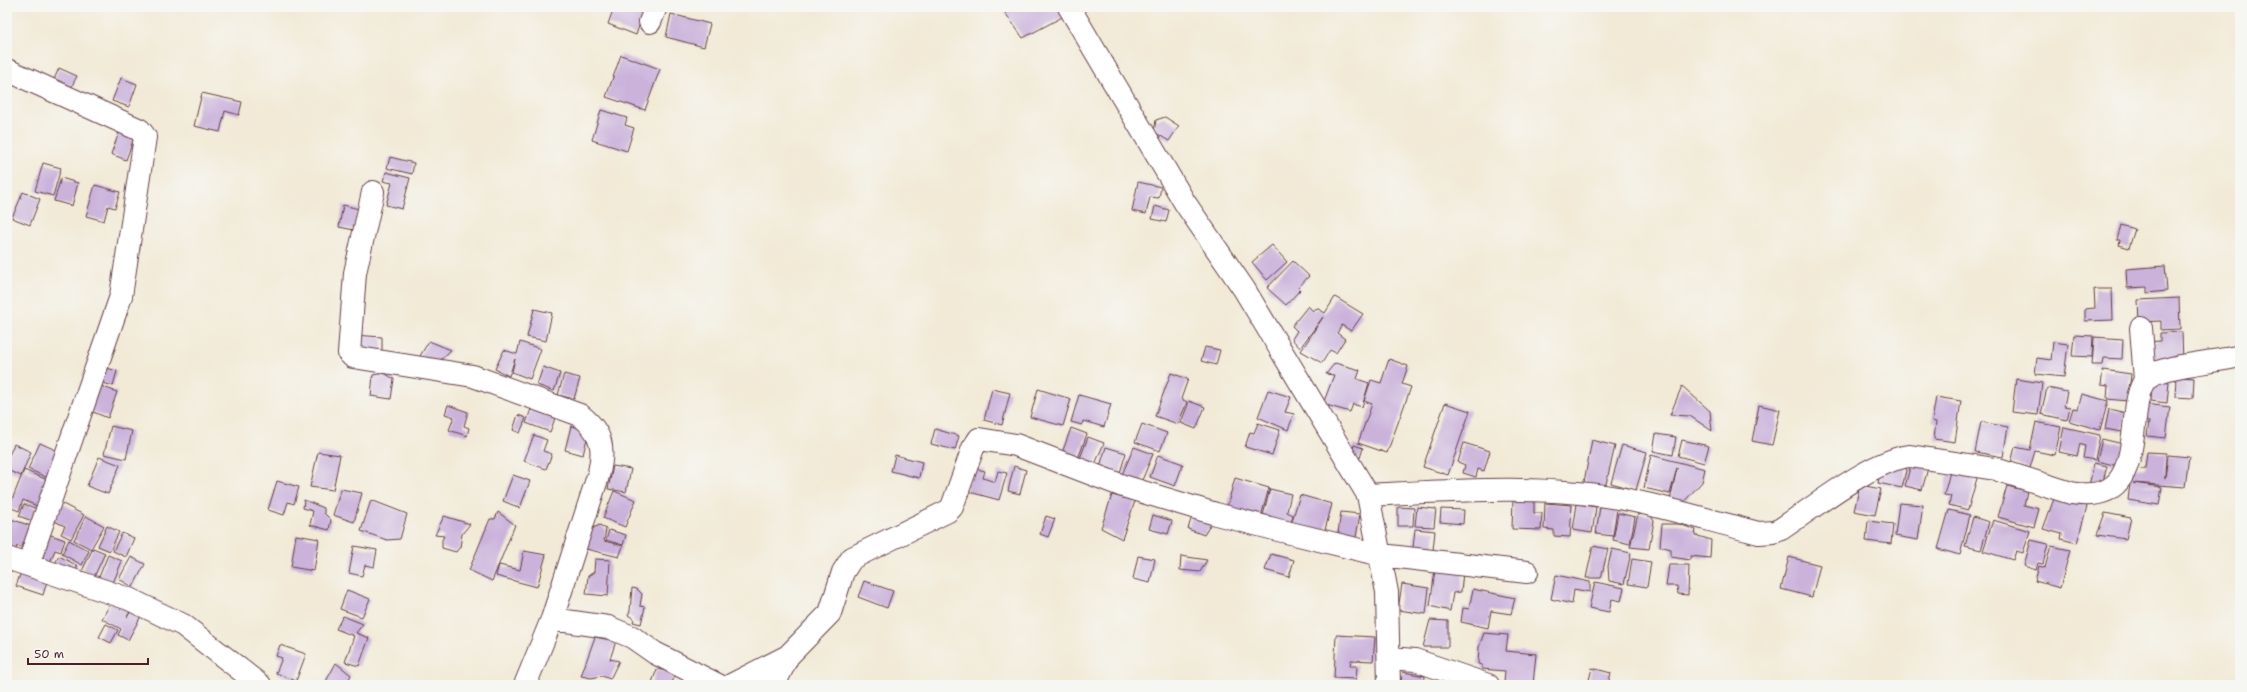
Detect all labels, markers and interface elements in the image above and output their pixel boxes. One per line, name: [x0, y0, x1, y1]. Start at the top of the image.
scale bar: [28, 640, 148, 666]
text: 50 m: [34, 646, 64, 662]

